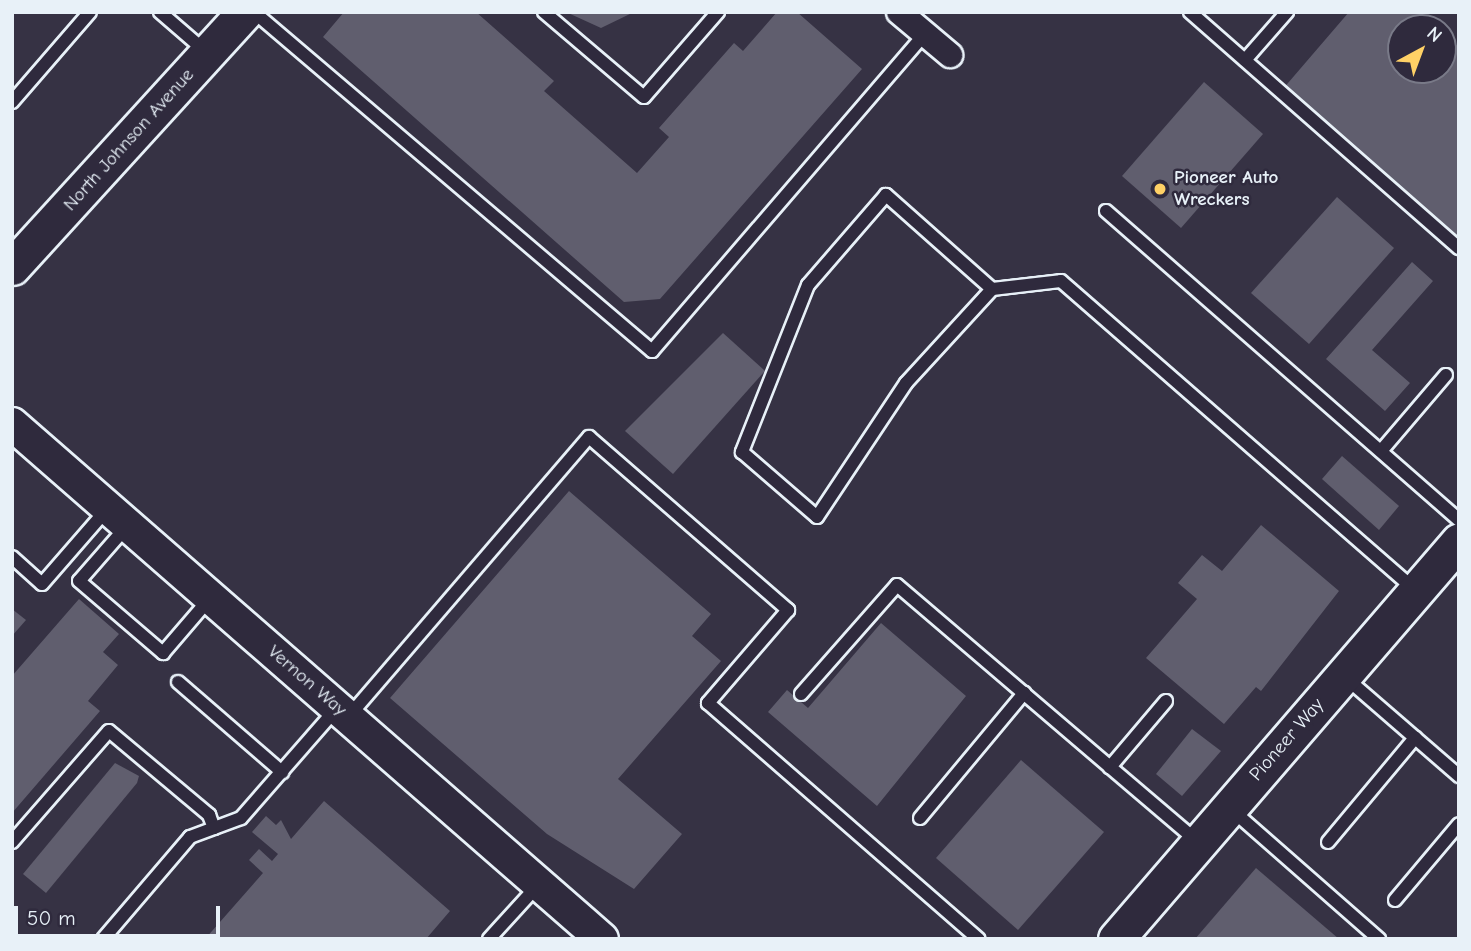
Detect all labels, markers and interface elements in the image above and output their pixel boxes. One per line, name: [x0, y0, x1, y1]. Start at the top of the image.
north arrow: [1387, 14, 1457, 84]
text: N: [1423, 22, 1446, 47]
street label: North Johnson Avenue: [59, 64, 199, 216]
place label: Pioneer Auto Wreckers: [1174, 167, 1278, 211]
marker: Pioneer Auto Wreckers: [1152, 181, 1168, 197]
street label: Vernon Way: [263, 641, 351, 721]
street label: Pioneer Way: [1245, 694, 1329, 786]
scale bar: [18, 892, 224, 936]
text: 50 m: [27, 906, 76, 930]

